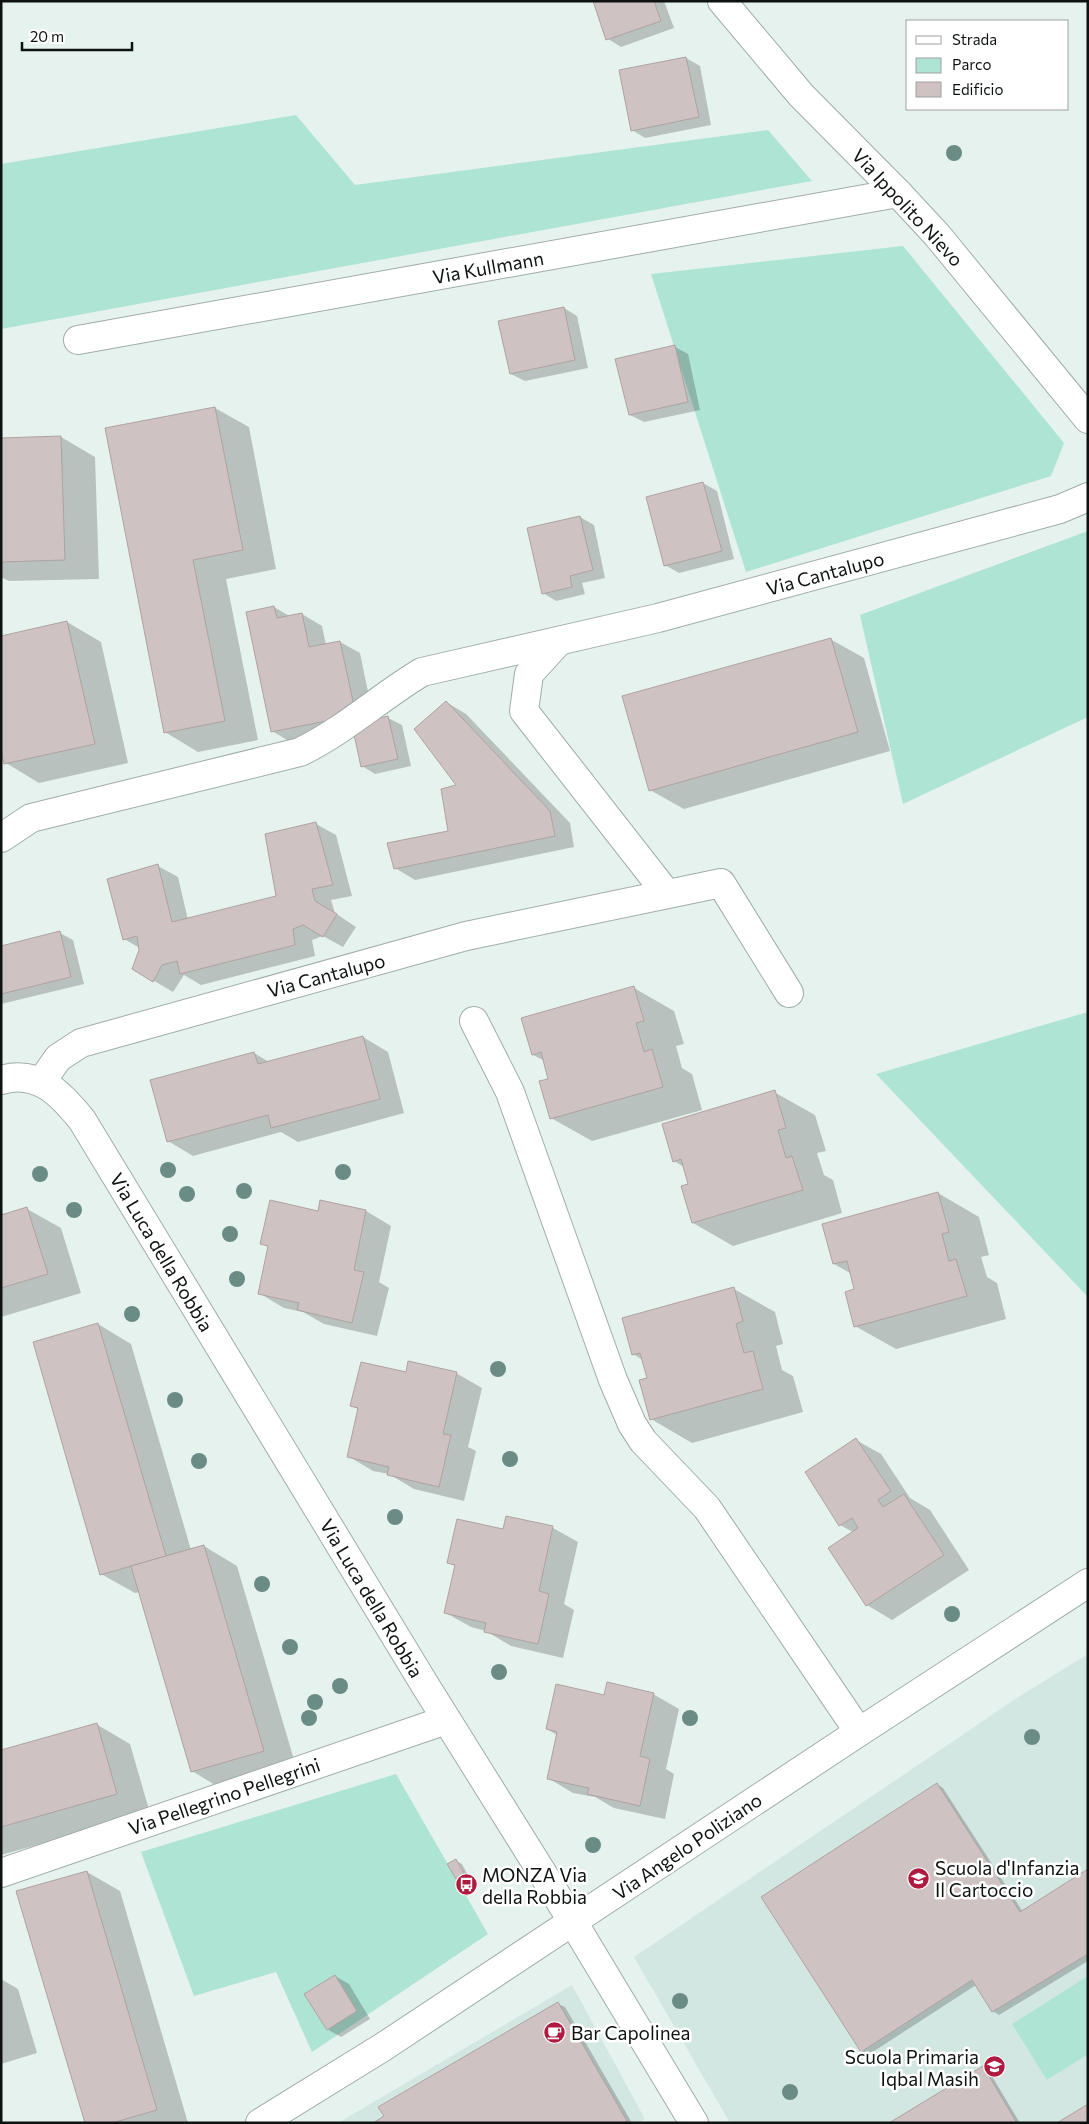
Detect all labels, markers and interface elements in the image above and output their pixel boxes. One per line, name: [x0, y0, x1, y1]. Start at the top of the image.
scale bar: [22, 20, 132, 52]
legend: [906, 20, 1069, 110]
text: 20 m: [30, 27, 64, 45]
text: Strada: [952, 30, 997, 48]
text: Parco: [952, 55, 991, 73]
text: Edificio: [952, 80, 1003, 98]
street label: Via Ippolito Nievo: [848, 143, 968, 271]
street label: Via Kullmann: [431, 246, 545, 288]
street label: Via Cantalupo: [764, 546, 886, 600]
street label: Via Cantalupo: [265, 948, 387, 1002]
street label: Via Luca della Robbia: [106, 1169, 218, 1335]
street label: Via Luca della Robbia: [316, 1515, 428, 1681]
street label: Via Pellegrino Pellegrini: [125, 1752, 323, 1840]
street label: Via Angelo Poliziano: [608, 1788, 766, 1904]
place label: Scuola d'Infanzia Il Cartoccio: [935, 1856, 1079, 1901]
place label: MONZA Via della Robbia: [482, 1863, 587, 1908]
school or university icon: Scuola d'Infanzia Il Cartoccio: [907, 1866, 931, 1890]
bus stop icon: MONZA Via della Robbia: [454, 1873, 478, 1897]
cafe icon: Bar Capolinea: [543, 2020, 567, 2044]
place label: Bar Capolinea: [571, 2021, 691, 2044]
place label: Scuola Primaria Iqbal Masih: [845, 2045, 979, 2090]
school or university icon: Scuola Primaria Iqbal Masih: [983, 2055, 1007, 2079]

